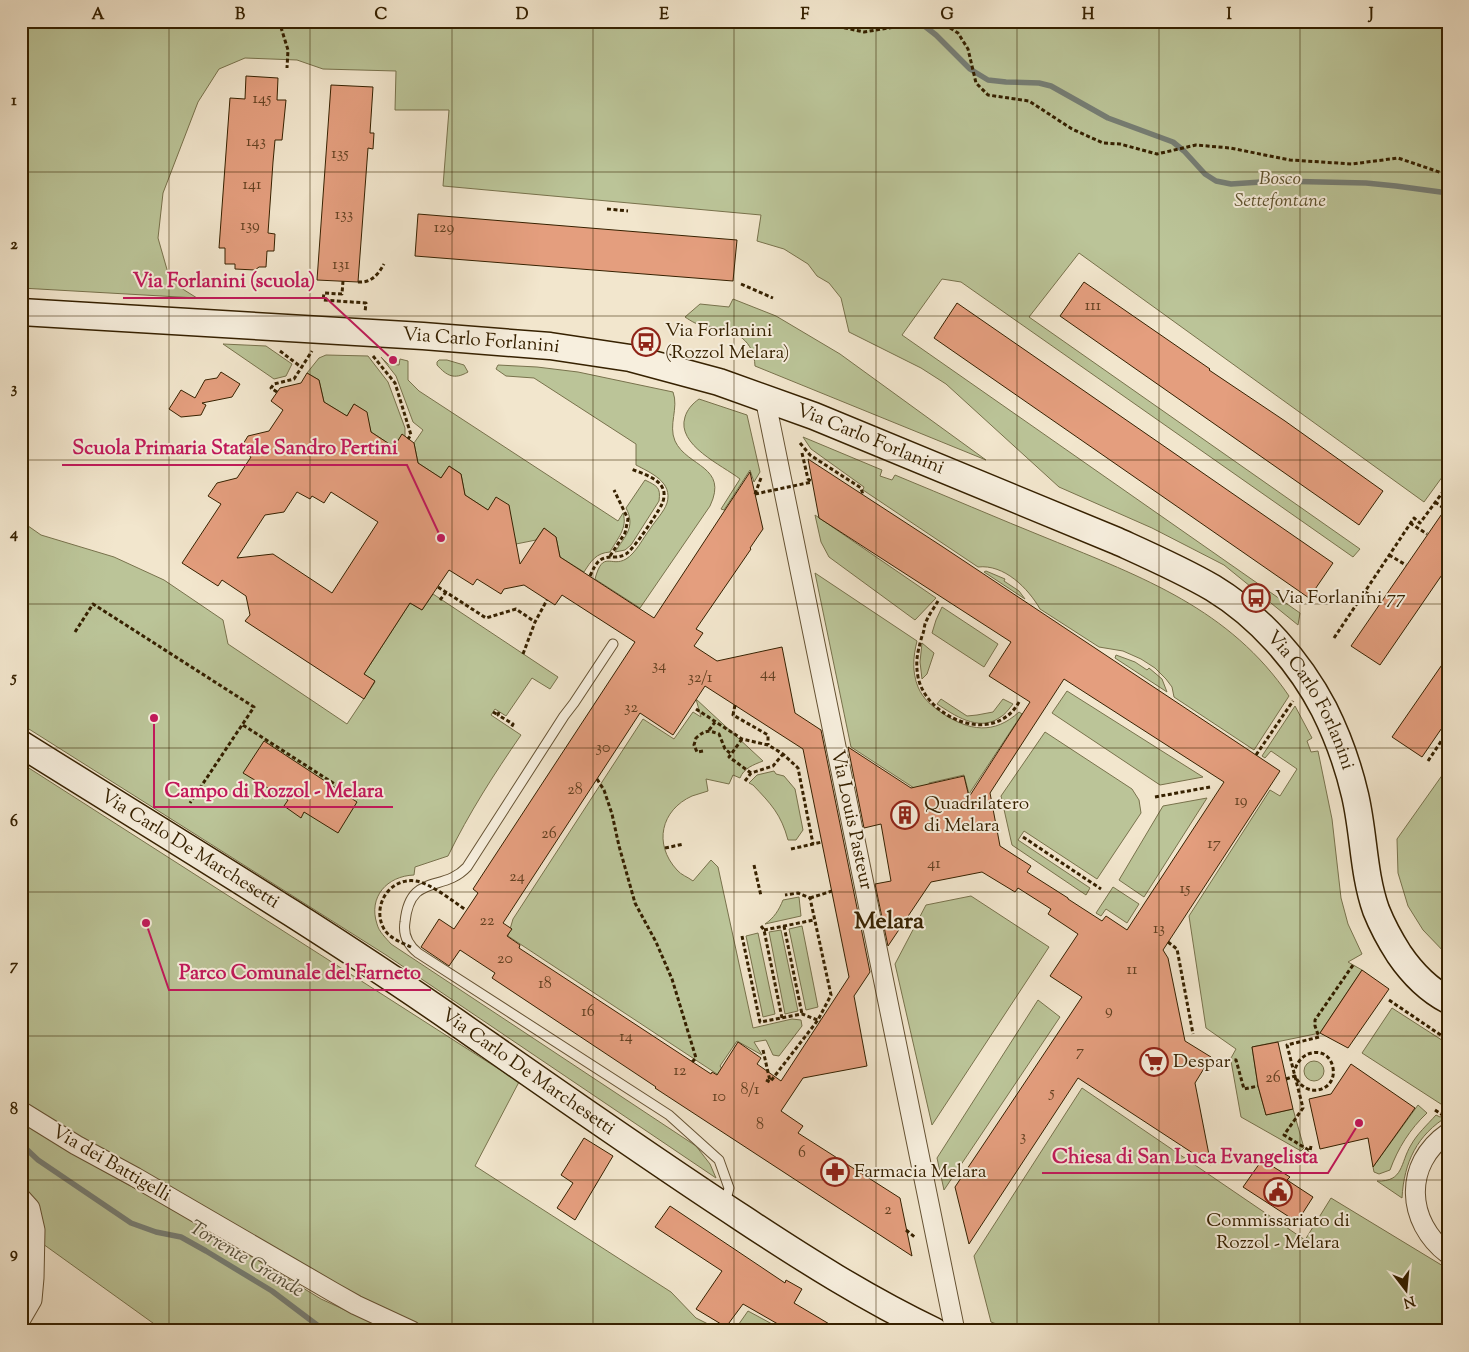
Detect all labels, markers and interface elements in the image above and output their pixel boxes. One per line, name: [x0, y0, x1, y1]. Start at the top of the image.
text: A: [92, 4, 105, 27]
text: B: [235, 4, 245, 27]
text: C: [375, 4, 388, 27]
text: D: [516, 4, 529, 27]
text: E: [659, 4, 669, 27]
text: F: [801, 4, 810, 27]
text: G: [940, 4, 954, 27]
text: H: [1082, 4, 1095, 27]
text: I: [1226, 4, 1232, 27]
text: J: [1367, 4, 1374, 27]
house number: 145: [253, 88, 272, 111]
text: 1: [11, 90, 17, 113]
house number: 143: [246, 131, 266, 154]
house number: 135: [331, 143, 349, 166]
park label: Bosco Settefontane: [1234, 166, 1326, 215]
house number: 141: [243, 174, 262, 197]
house number: 133: [335, 204, 353, 227]
house number: 139: [240, 215, 260, 238]
house number: 129: [434, 217, 455, 240]
text: 2: [10, 234, 18, 257]
house number: 131: [332, 254, 350, 277]
callout: Via Forlanini (scuola): [123, 263, 326, 298]
text: Via Forlanini (scuola): [133, 268, 315, 297]
house number: 111: [1085, 295, 1102, 318]
place label: Via Forlanini (Rozzol Melara): [665, 318, 790, 367]
street label: Via Carlo Forlanini: [402, 321, 562, 361]
bus stop icon: Via Forlanini (Rozzol Melara): [631, 327, 661, 357]
text: 3: [11, 378, 18, 401]
street label: Via Carlo Forlanini: [793, 397, 948, 482]
callout: Scuola Primaria Statale Sandro Pertini: [62, 430, 407, 465]
text: Scuola Primaria Statale Sandro Pertini: [72, 435, 398, 464]
text: 4: [9, 523, 18, 546]
bus stop icon: Via Forlanini 77: [1241, 583, 1271, 613]
place label: Via Forlanini 77: [1275, 585, 1406, 612]
street label: Via Carlo Forlanini: [1260, 625, 1361, 773]
house number: 34: [652, 655, 666, 678]
house number: 44: [760, 663, 776, 686]
text: 5: [9, 667, 17, 690]
house number: 32/1: [688, 667, 713, 690]
house number: 32: [624, 697, 638, 720]
house number: 30: [596, 737, 610, 760]
street label: Via Louis Pasteur: [823, 748, 879, 892]
callout: Campo di Rozzol - Melara: [154, 772, 393, 807]
text: Campo di Rozzol - Melara: [164, 778, 384, 807]
house number: 28: [567, 779, 583, 802]
street label: Via Carlo De Marchesetti: [95, 783, 285, 916]
house number: 19: [1234, 790, 1248, 813]
place label: Quadrilatero di Melara: [924, 791, 1029, 840]
building icon: Quadrilatero di Melara: [890, 800, 920, 830]
text: 6: [10, 811, 18, 834]
house number: 26: [541, 823, 557, 846]
house number: 17: [1207, 833, 1221, 856]
house number: 41: [927, 853, 941, 876]
house number: 24: [509, 866, 525, 889]
house number: 15: [1180, 878, 1191, 901]
district label: Melara: [854, 905, 925, 939]
house number: 22: [480, 910, 495, 933]
house number: 13: [1153, 918, 1165, 941]
house number: 20: [497, 948, 513, 971]
text: 7: [10, 955, 19, 978]
callout: Parco Comunale del Farneto: [169, 955, 431, 990]
house number: 11: [1127, 959, 1138, 982]
text: Parco Comunale del Farneto: [179, 960, 421, 989]
house number: 18: [538, 973, 552, 996]
house number: 9: [1105, 1000, 1113, 1023]
house number: 16: [581, 1001, 595, 1024]
street label: Via Carlo De Marchesetti: [435, 1002, 620, 1142]
house number: 14: [619, 1026, 633, 1049]
house number: 7: [1076, 1041, 1084, 1064]
supermarket icon: Despar: [1139, 1047, 1169, 1077]
place label: Despar: [1173, 1049, 1231, 1076]
house number: 12: [674, 1060, 687, 1083]
house number: 26: [1265, 1067, 1281, 1090]
house number: 8/1: [741, 1079, 760, 1102]
house number: 5: [1048, 1082, 1055, 1105]
house number: 10: [712, 1086, 726, 1109]
text: 8: [10, 1099, 18, 1122]
house number: 8: [756, 1114, 764, 1137]
street label: Via dei Battigelli: [46, 1119, 176, 1209]
house number: 3: [1020, 1126, 1026, 1149]
callout: Chiesa di San Luca Evangelista: [1042, 1138, 1328, 1173]
house number: 6: [798, 1142, 806, 1165]
text: Chiesa di San Luca Evangelista: [1052, 1144, 1319, 1173]
pharmacy icon: Farmacia Melara: [820, 1157, 850, 1187]
place label: Farmacia Melara: [854, 1159, 987, 1186]
public building icon: Commissariato di Rozzol - Melara: [1263, 1177, 1293, 1207]
house number: 2: [884, 1199, 892, 1222]
place label: Commissariato di Rozzol - Melara: [1206, 1208, 1350, 1257]
water label: Torrente Grande: [183, 1214, 309, 1306]
text: 9: [10, 1243, 18, 1266]
north arrow: [1382, 1264, 1432, 1314]
text: N: [1401, 1289, 1417, 1312]

